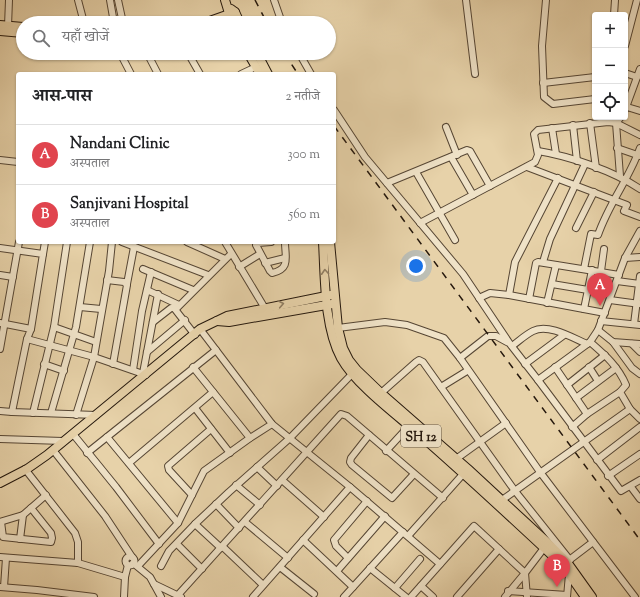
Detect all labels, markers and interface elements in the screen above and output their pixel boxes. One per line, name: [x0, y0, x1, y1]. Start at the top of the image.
map controls: [592, 12, 628, 120]
button: +: [592, 12, 628, 48]
search box: [16, 16, 336, 60]
icon: search: [30, 27, 52, 49]
text: यहाँ खोजें: [62, 27, 109, 48]
button: −: [592, 48, 628, 84]
button: locate: [592, 84, 628, 120]
text: आस-पास: [32, 85, 92, 109]
text: 2 नतीजे: [286, 88, 320, 106]
text: Nandani Clinic: [70, 134, 170, 155]
text: A: [40, 146, 50, 164]
text: 300 m: [288, 146, 320, 164]
text: अस्पताल: [70, 155, 110, 173]
text: Sanjivani Hospital: [70, 194, 189, 215]
text: B: [41, 206, 49, 224]
text: 560 m: [289, 206, 320, 224]
text: अस्पताल: [70, 215, 110, 233]
your location: [406, 256, 426, 276]
one-way arrow: [321, 269, 329, 275]
pin: A: [587, 273, 613, 306]
one-way arrow: [278, 301, 284, 309]
road number: SH 12: [401, 425, 441, 447]
pin: B: [544, 554, 570, 587]

